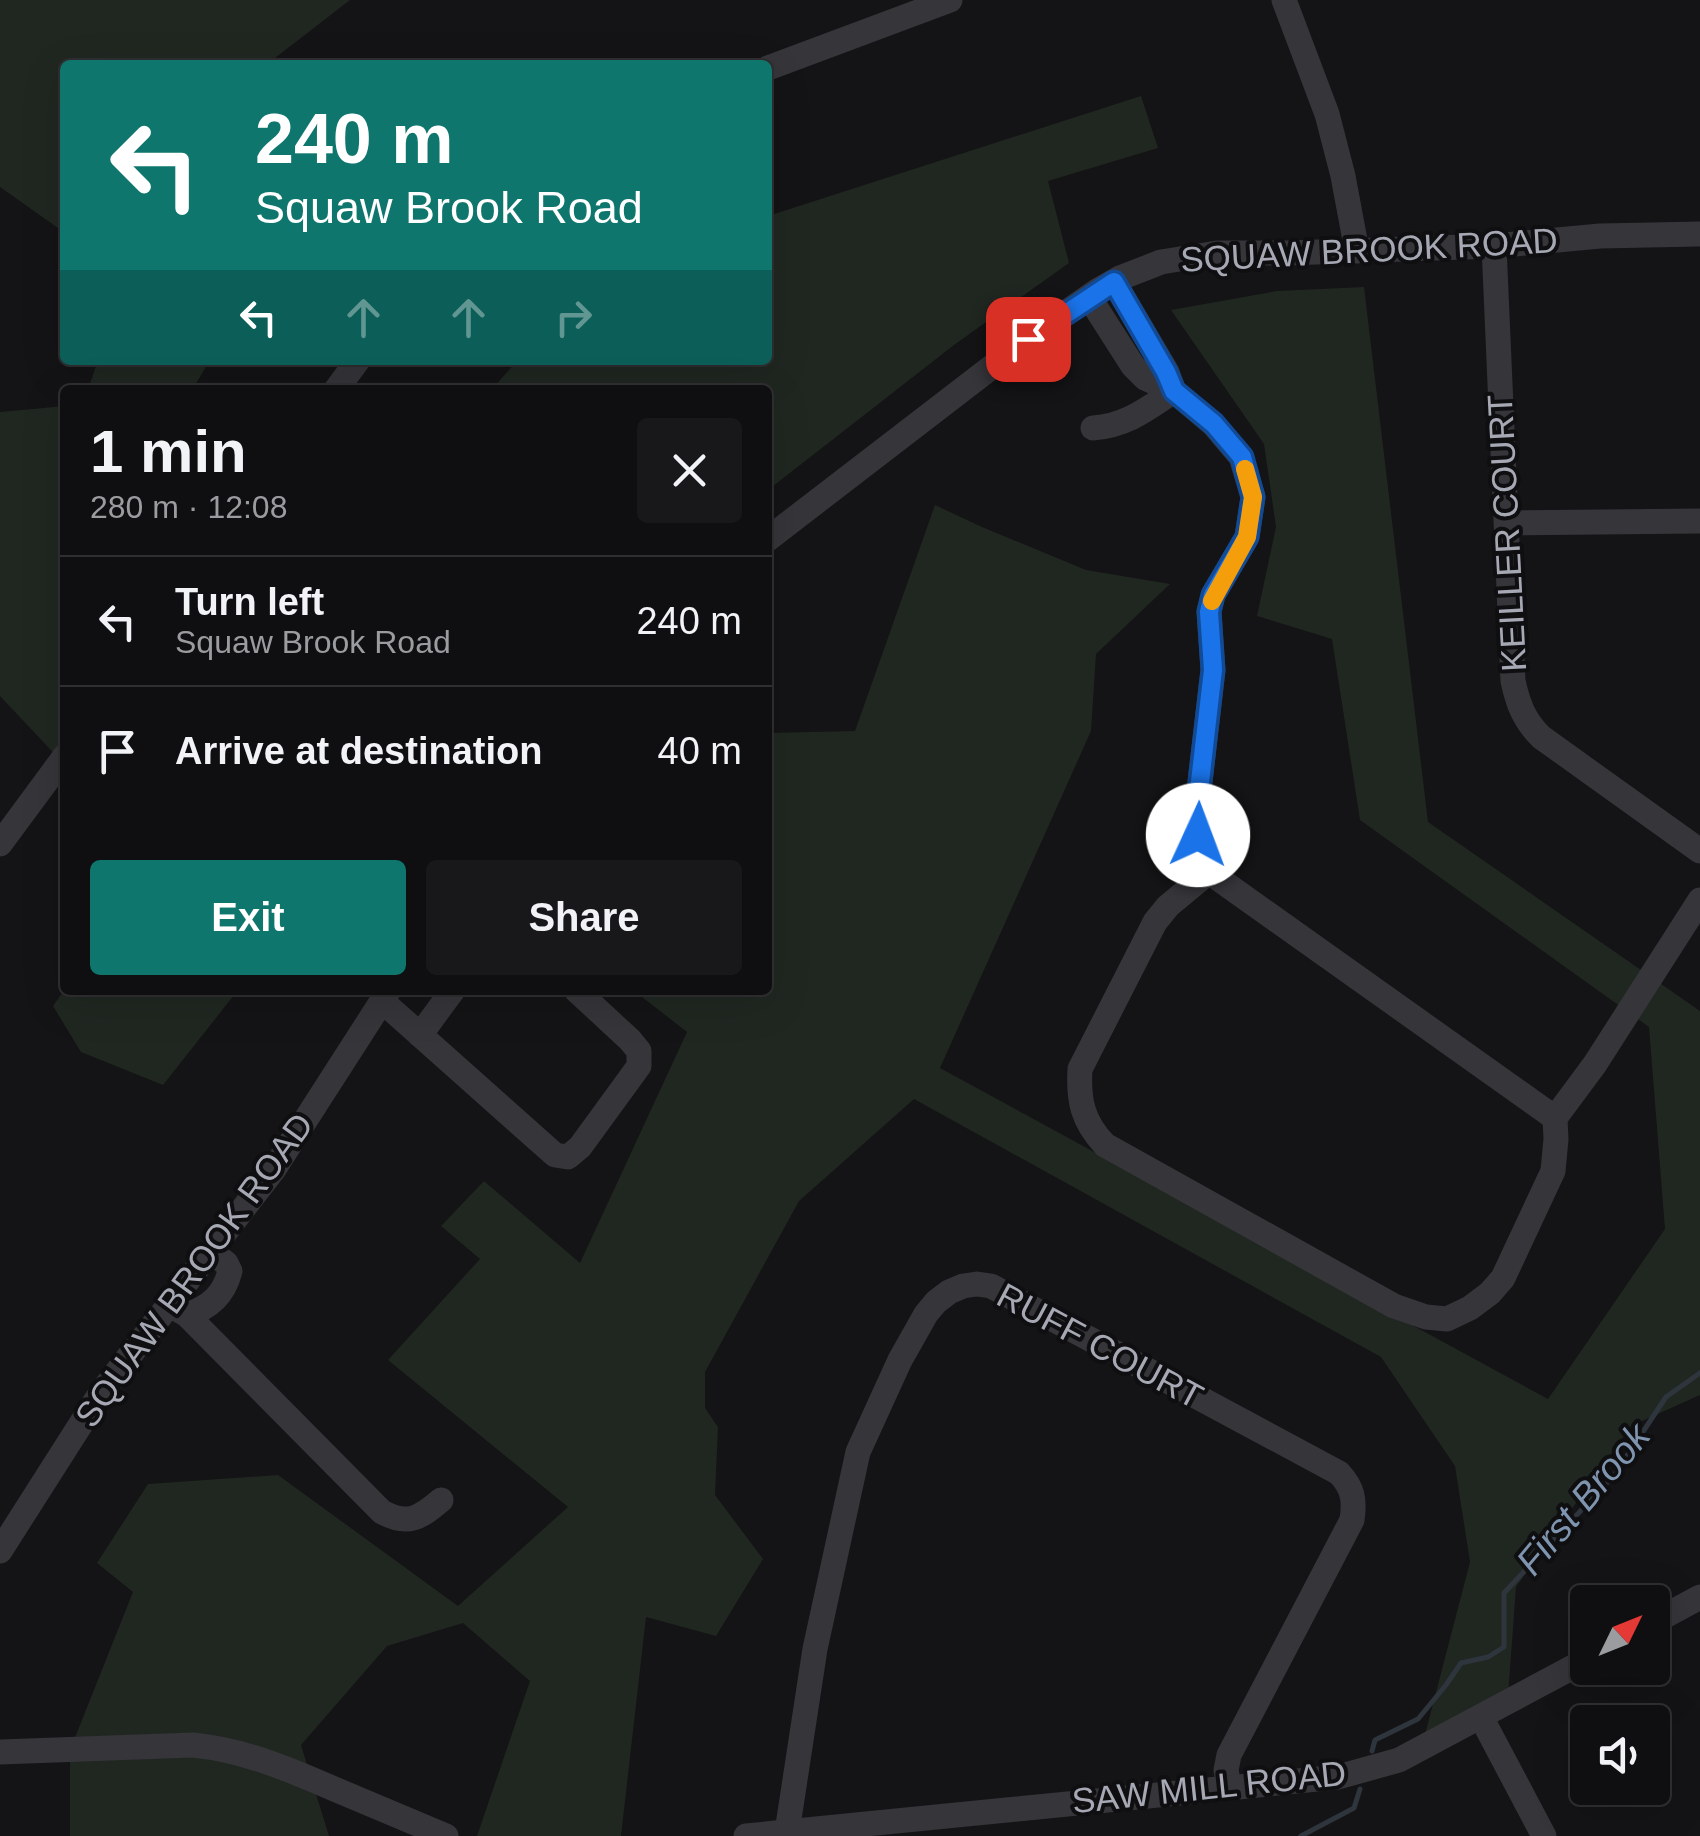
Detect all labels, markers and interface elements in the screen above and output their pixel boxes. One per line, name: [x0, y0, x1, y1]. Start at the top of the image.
icon: left: [90, 100, 220, 230]
text: 240 m: [255, 100, 453, 178]
text: Squaw Brook Road: [255, 182, 643, 233]
street label: SQUAW BROOK ROAD: [1179, 220, 1559, 279]
icon: left: [231, 290, 286, 345]
icon: ahead: [336, 290, 391, 345]
icon: ahead: [441, 290, 496, 345]
icon: right: [546, 290, 601, 345]
pin: [986, 297, 1071, 382]
icon: arrive: [1001, 312, 1056, 367]
street label: KEILLER COURT: [1480, 393, 1533, 673]
text: 1 min: [90, 418, 247, 485]
button: close: [637, 418, 742, 523]
text: 280 m · 12:08: [90, 489, 287, 525]
text: Turn left: [175, 581, 324, 623]
icon: left: [90, 594, 145, 649]
text: 240 m: [636, 600, 742, 642]
text: Squaw Brook Road: [175, 624, 451, 660]
icon: arrive: [90, 724, 145, 779]
text: Arrive at destination: [175, 730, 542, 772]
text: 40 m: [658, 730, 742, 772]
position arrow: [1146, 783, 1250, 887]
button: Exit: [90, 860, 406, 975]
button: Share: [426, 860, 742, 975]
street label: SQUAW BROOK ROAD: [67, 1105, 320, 1434]
street label: RUFF COURT: [991, 1275, 1210, 1416]
water label: First Brook: [1508, 1414, 1659, 1583]
north arrow: [1570, 1585, 1670, 1685]
map controls: [1570, 1585, 1670, 1805]
button: sound: [1570, 1705, 1670, 1805]
street label: SAW MILL ROAD: [1070, 1753, 1348, 1820]

